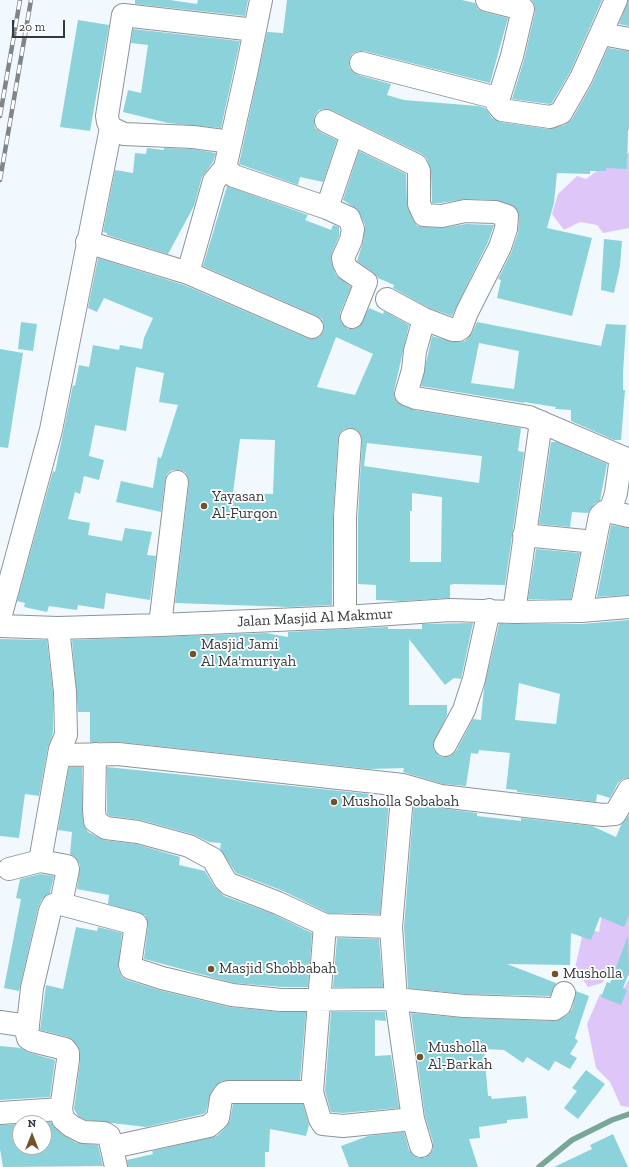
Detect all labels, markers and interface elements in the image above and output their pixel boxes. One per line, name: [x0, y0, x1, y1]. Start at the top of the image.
scale bar: [14, 12, 67, 38]
text: 20 m: [19, 20, 45, 34]
place label: Yayasan Al-Furqon: [212, 488, 278, 523]
marker: Yayasan Al-Furqon: [199, 501, 209, 511]
street label: Jalan Masjid Al Makmur: [236, 605, 394, 631]
place label: Masjid Jami Al Ma'muriyah: [201, 636, 296, 671]
marker: Masjid Jami Al Ma'muriyah: [188, 649, 198, 659]
place label: Musholla Sobabah: [342, 793, 459, 811]
marker: Musholla Sobabah: [329, 797, 339, 807]
place label: Masjid Shobbabah: [219, 960, 337, 978]
marker: Masjid Shobbabah: [206, 964, 216, 974]
place label: Musholla: [563, 965, 622, 983]
marker: Musholla: [550, 969, 560, 979]
place label: Musholla Al-Barkah: [428, 1039, 492, 1074]
marker: Musholla Al-Barkah: [415, 1052, 425, 1062]
north arrow: [12, 1115, 52, 1155]
text: N: [28, 1117, 36, 1130]

